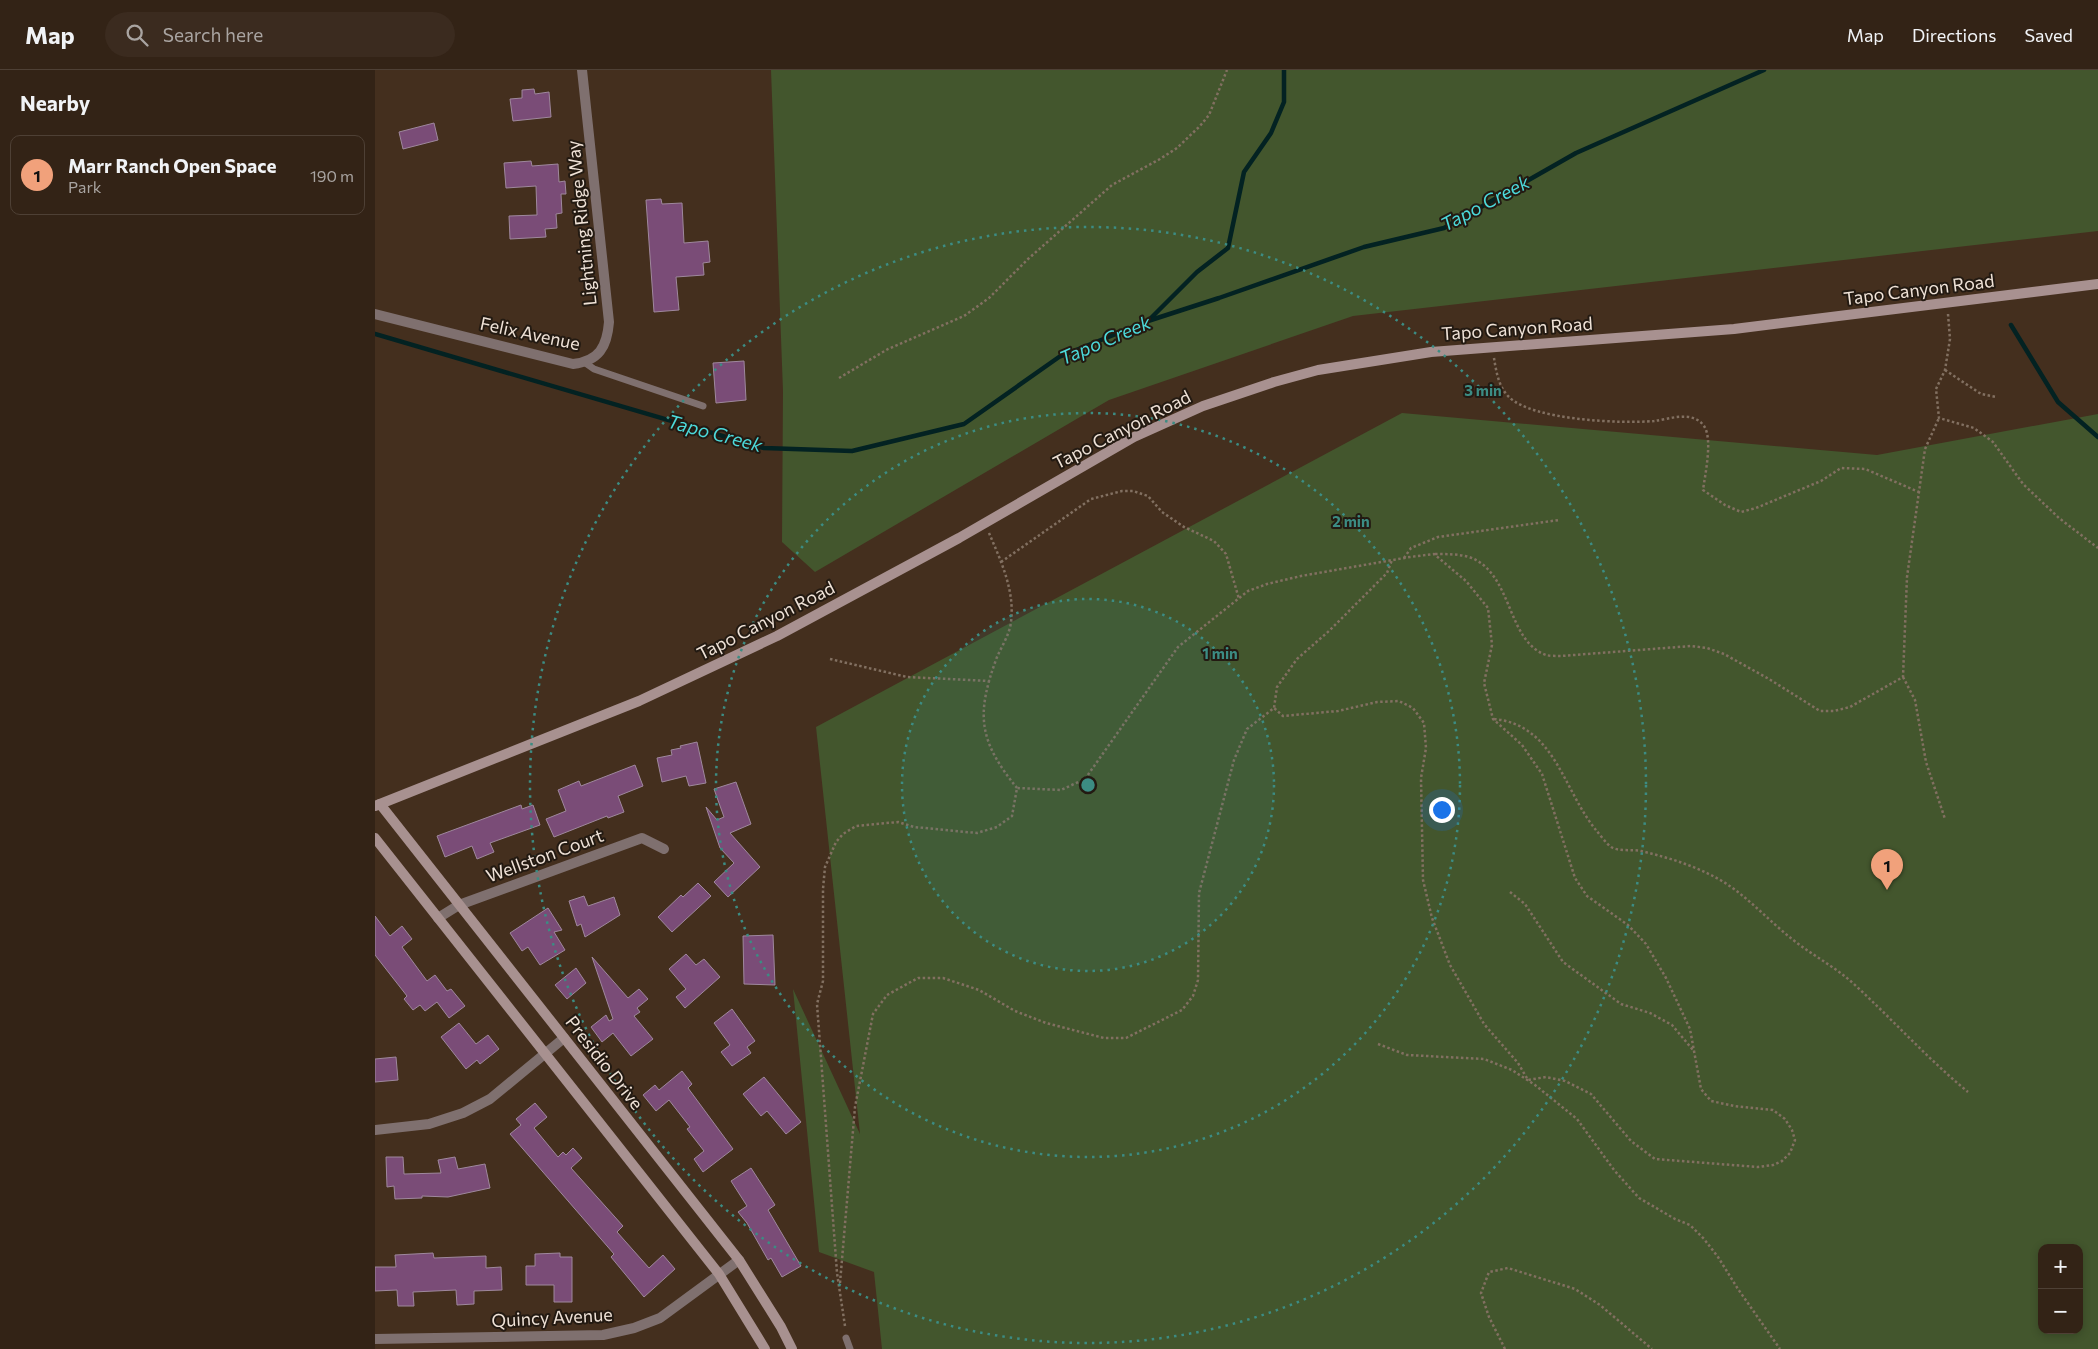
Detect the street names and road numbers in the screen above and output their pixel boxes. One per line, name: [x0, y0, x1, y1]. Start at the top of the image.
street label: Lightning Ridge Way: [561, 139, 601, 307]
street label: Tapo Canyon Road: [1842, 269, 1995, 309]
street label: Felix Avenue: [478, 312, 582, 354]
street label: Tapo Canyon Road: [1441, 312, 1593, 344]
street label: Tapo Canyon Road: [1049, 385, 1194, 473]
street label: Tapo Canyon Road: [693, 576, 838, 664]
street label: Wellston Court: [483, 824, 606, 886]
street label: Presidio Drive: [561, 1011, 648, 1114]
street label: Quincy Avenue: [491, 1303, 613, 1331]

